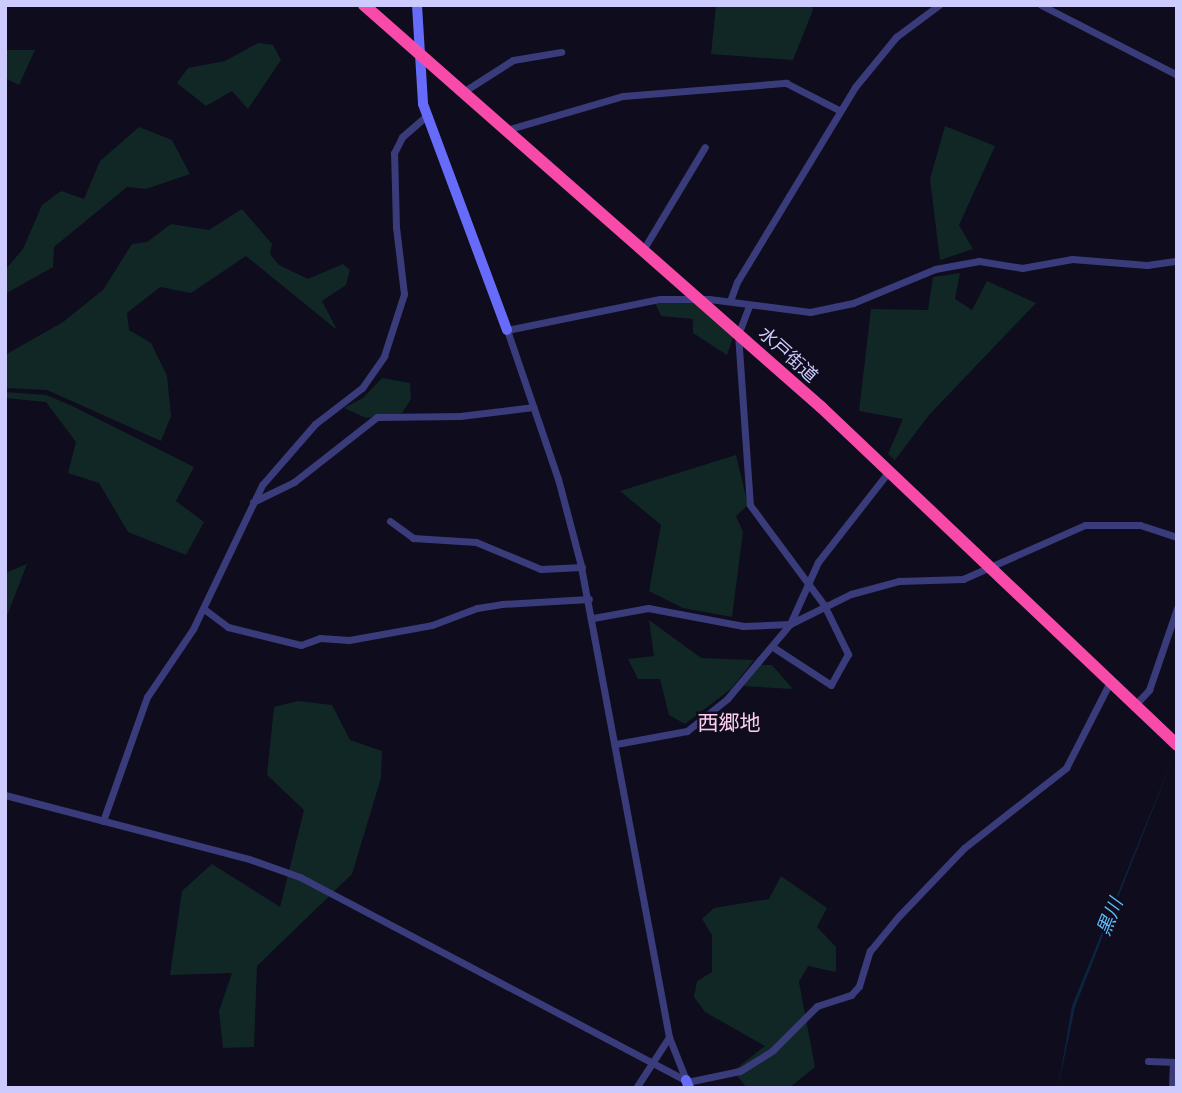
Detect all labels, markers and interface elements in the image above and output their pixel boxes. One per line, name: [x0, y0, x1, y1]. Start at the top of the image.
street label: 水戸街道: [754, 323, 822, 387]
district label: 西郷地: [698, 710, 760, 736]
water label: 黒川: [1092, 895, 1128, 939]

